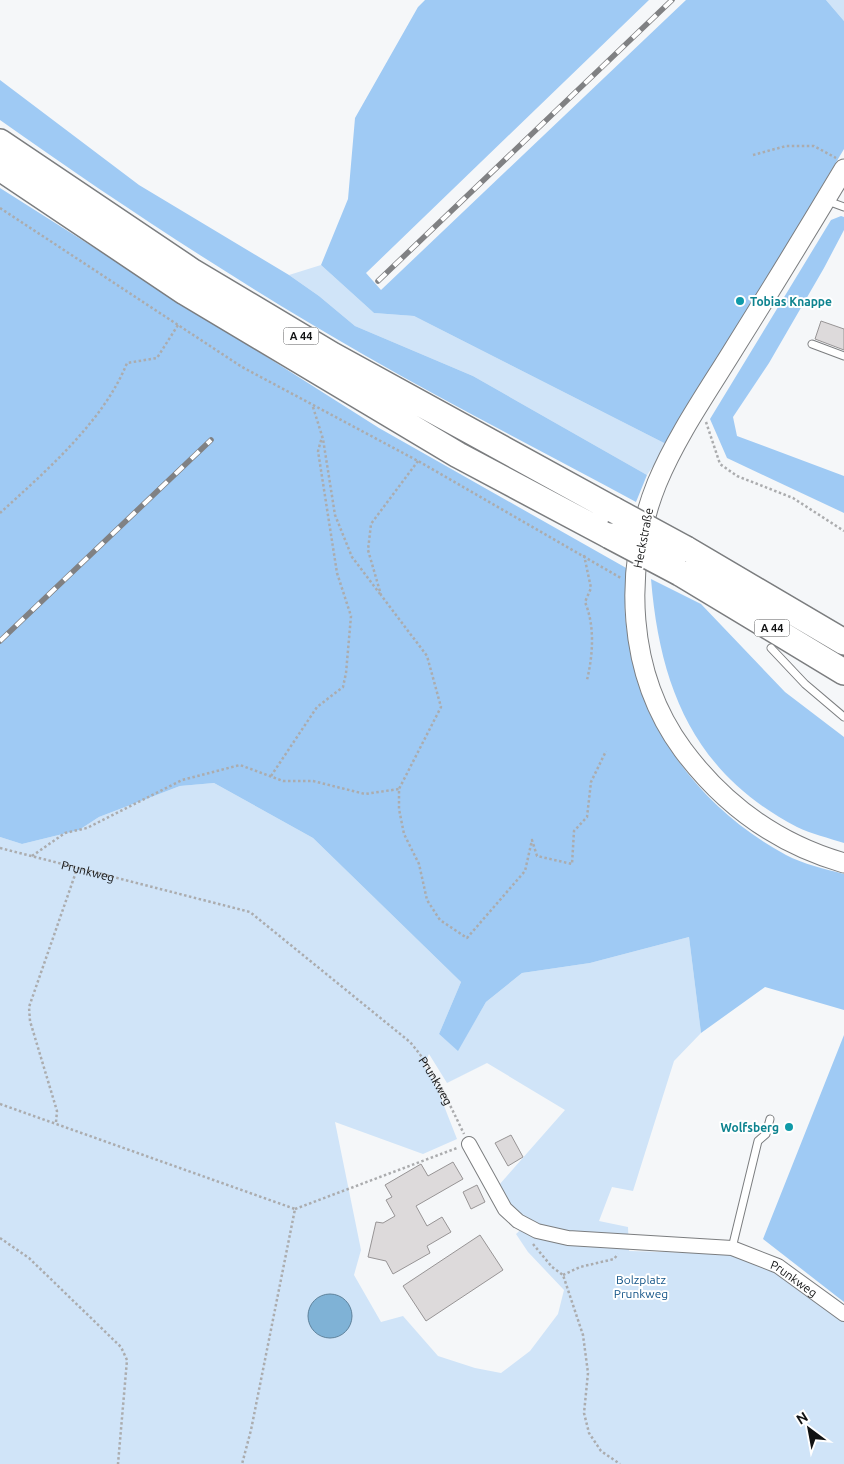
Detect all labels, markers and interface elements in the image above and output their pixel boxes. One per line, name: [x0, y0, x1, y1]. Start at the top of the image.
marker: Tobias Knappe: [734, 295, 746, 307]
place label: Tobias Knappe: [750, 295, 832, 308]
road number: A 44: [284, 328, 318, 344]
street label: Heckstraße: [631, 507, 655, 569]
road number: A 44: [754, 620, 790, 636]
street label: Prunkweg: [60, 858, 116, 884]
street label: Prunkweg: [417, 1054, 455, 1107]
place label: Wolfsberg: [721, 1121, 779, 1134]
marker: Wolfsberg: [783, 1121, 795, 1133]
street label: Prunkweg: [769, 1257, 820, 1299]
park label: Bolzplatz Prunkweg: [614, 1273, 668, 1300]
north arrow: [784, 1404, 834, 1454]
text: N: [793, 1408, 811, 1428]

